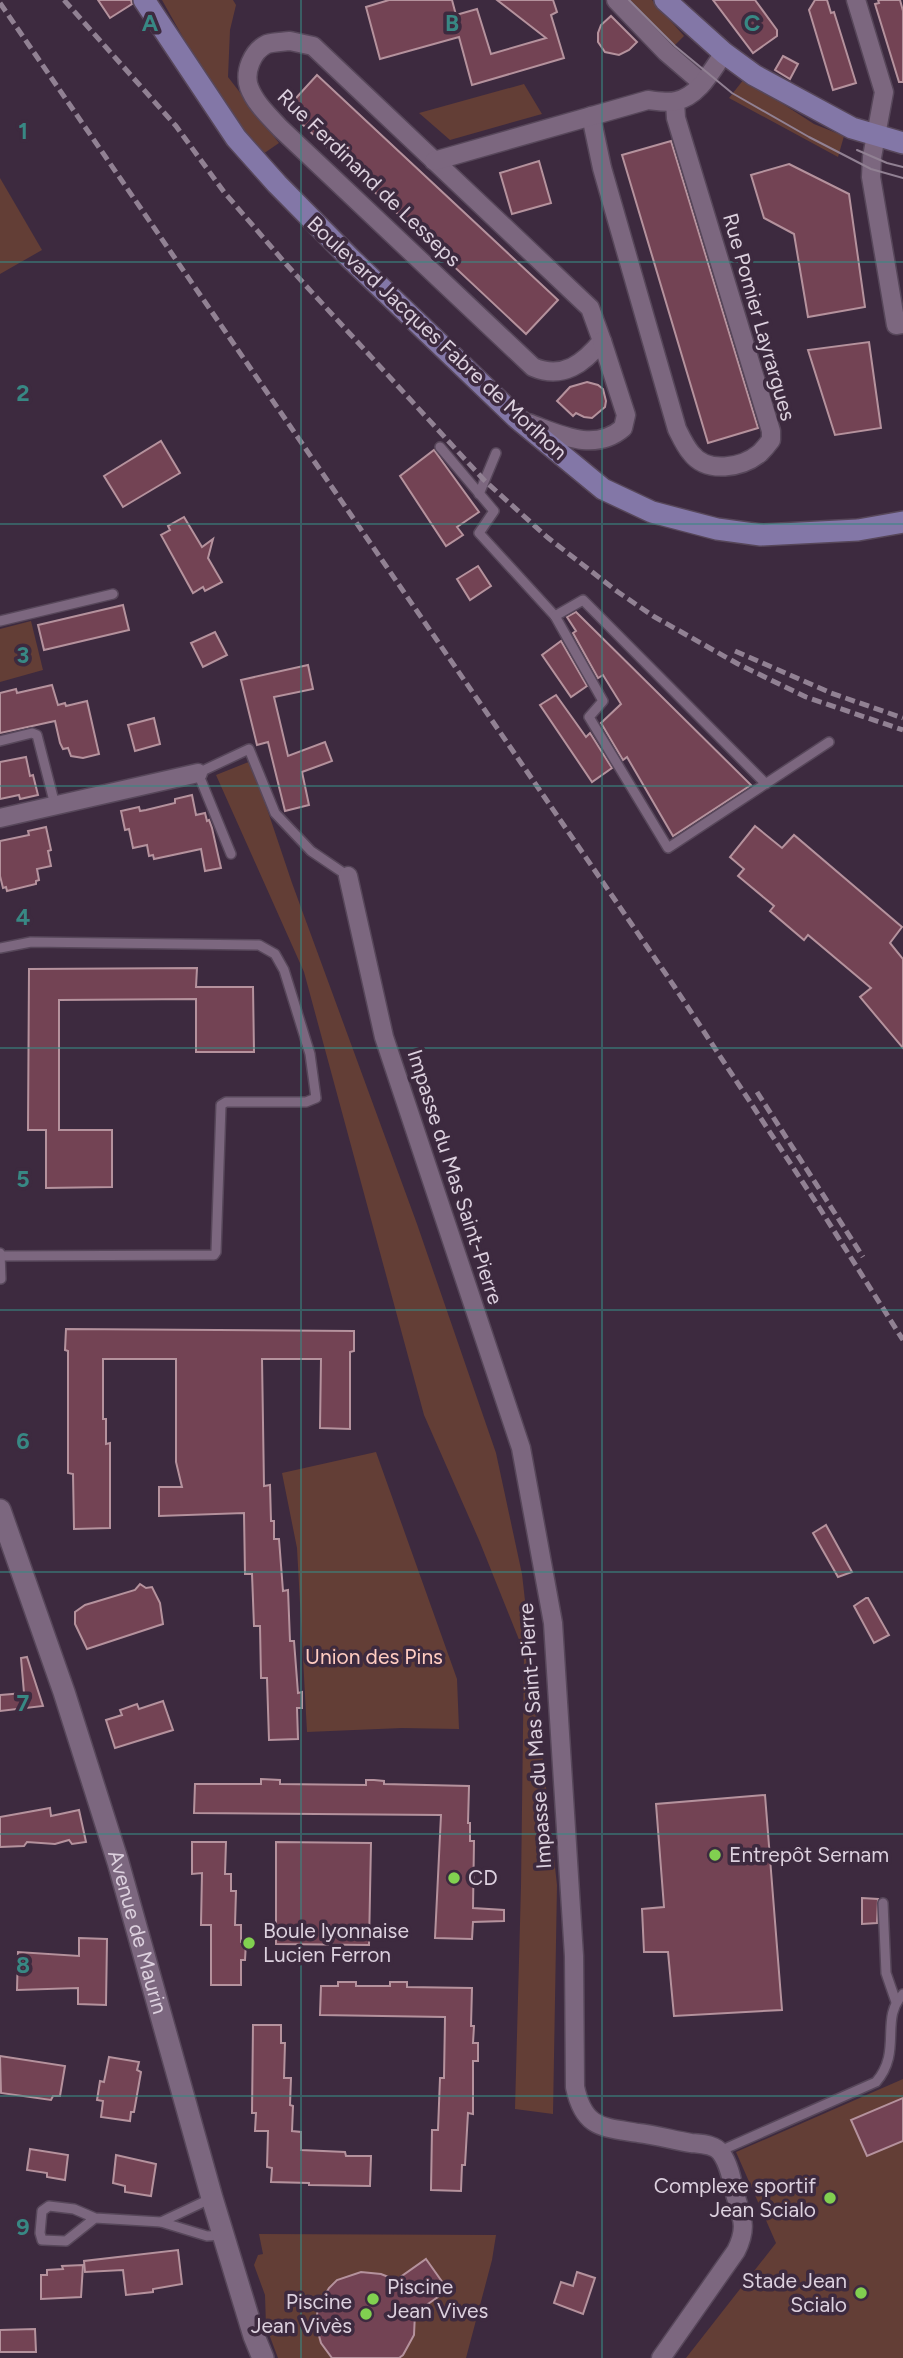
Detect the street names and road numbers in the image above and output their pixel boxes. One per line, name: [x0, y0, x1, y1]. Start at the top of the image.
street label: Rue Ferdinand de Lesseps: [273, 84, 466, 272]
street label: Rue Pomier Layrargues: [718, 210, 801, 424]
street label: Boulevard Jacques Fabre de Morlhon: [302, 211, 572, 465]
street label: Impasse du Mas Saint-Pierre: [402, 1046, 509, 1307]
street label: Impasse du Mas Saint-Pierre: [513, 1602, 556, 1870]
street label: Avenue de Maurin: [103, 1847, 173, 2017]

